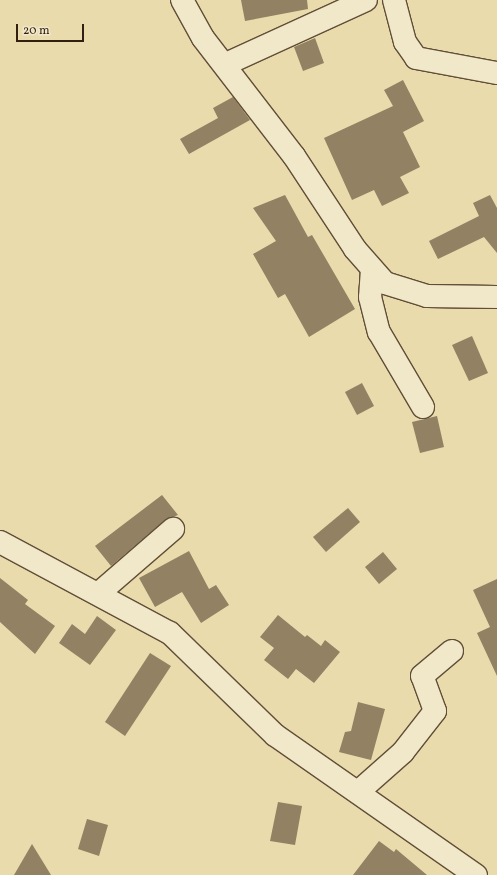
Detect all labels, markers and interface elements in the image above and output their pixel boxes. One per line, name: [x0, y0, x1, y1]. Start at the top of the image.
scale bar: [18, 16, 86, 42]
text: 20 m: [23, 23, 50, 39]

